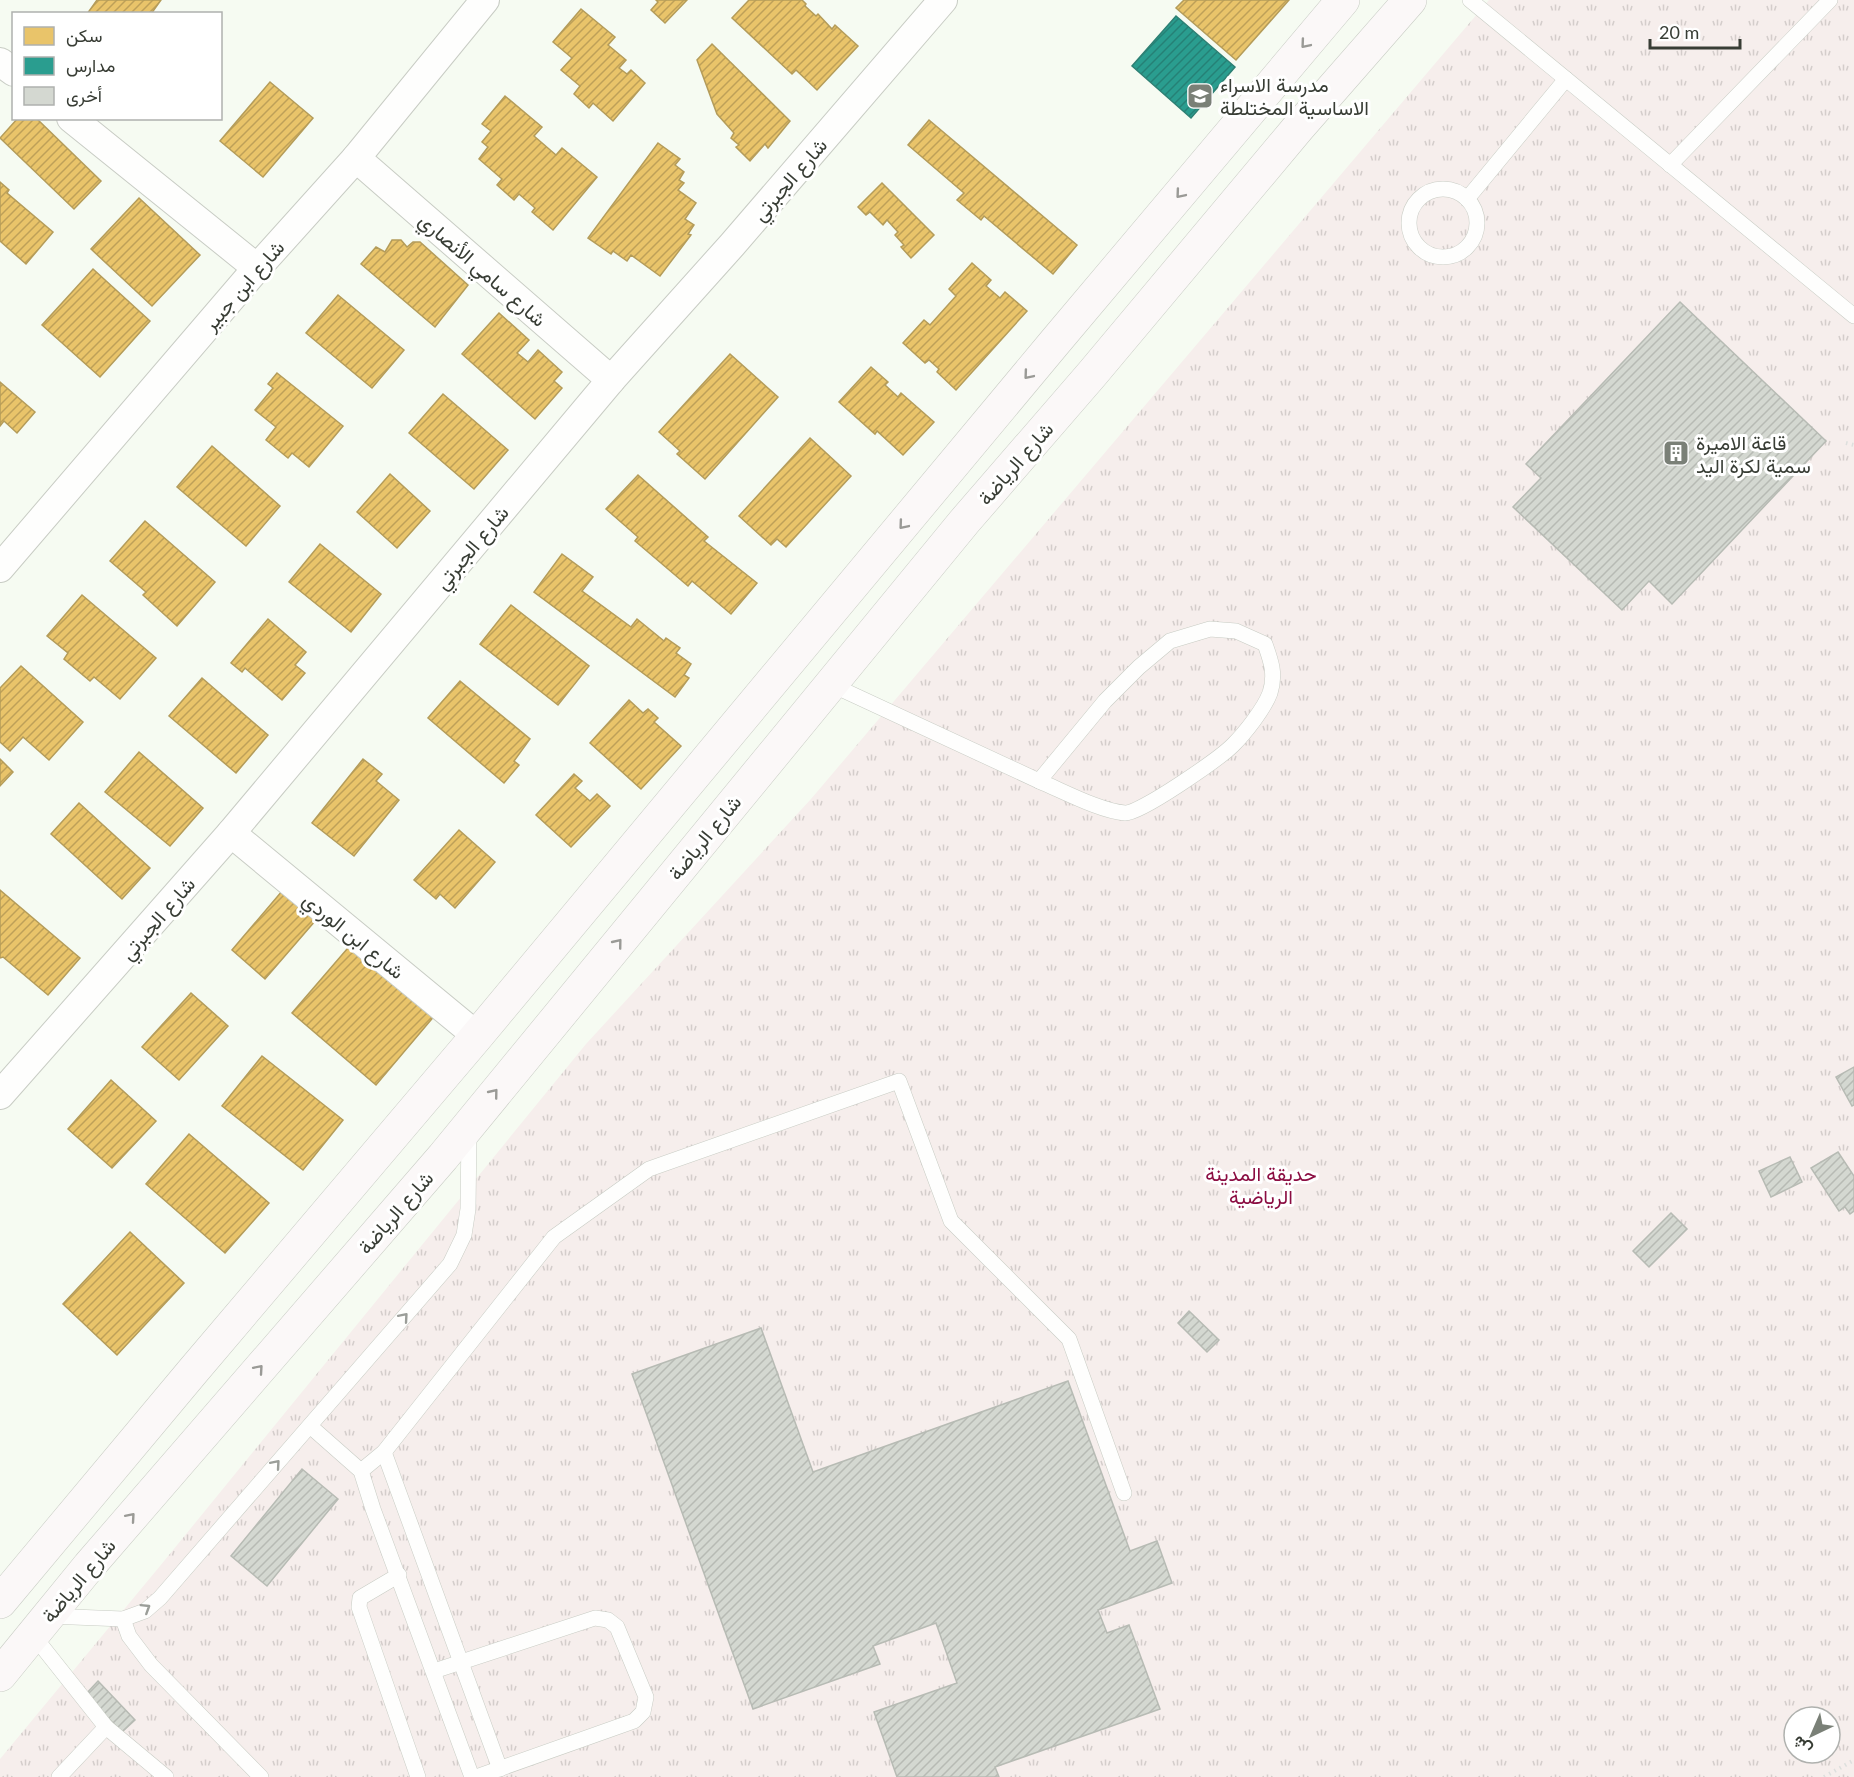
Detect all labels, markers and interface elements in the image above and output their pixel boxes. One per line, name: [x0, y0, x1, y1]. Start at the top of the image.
legend: [12, 12, 222, 120]
scale bar: [1650, 12, 1740, 50]
text: 20 m: [1659, 21, 1699, 43]
text: سكن: [66, 24, 102, 47]
one-way arrow: [1301, 38, 1312, 48]
text: مدارس: [66, 54, 115, 77]
place label: مدرسة الاسراء الاساسية المختلطة: [1220, 72, 1369, 120]
school or university icon: مدرسة الاسراء الاساسية المختلطة: [1185, 81, 1215, 111]
text: أخرى: [66, 84, 102, 107]
street label: شارع الجبرتي: [747, 133, 836, 229]
one-way arrow: [1176, 187, 1187, 198]
street label: شارع سامي الأنصاري: [411, 207, 551, 335]
street label: شارع ابن جبير: [197, 235, 291, 338]
one-way arrow: [1024, 368, 1035, 379]
street label: شارع الرياضة: [972, 417, 1060, 511]
place label: قاعة الاميرة سمية لكرة اليد: [1696, 430, 1811, 479]
building icon: قاعة الاميرة سمية لكرة اليد: [1661, 438, 1691, 468]
street label: شارع الجبرتي: [429, 500, 518, 598]
one-way arrow: [899, 518, 910, 529]
street label: شارع الرياضة: [663, 790, 748, 886]
street label: شارع الجبرتي: [115, 872, 204, 968]
street label: شارع ابن الوردي: [295, 887, 410, 988]
one-way arrow: [611, 939, 622, 950]
one-way arrow: [487, 1089, 498, 1100]
park label: حديقة المدينة الرياضية: [1205, 1161, 1317, 1210]
street label: شارع الرياضة: [352, 1166, 440, 1260]
one-way arrow: [397, 1313, 408, 1324]
one-way arrow: [251, 1365, 262, 1376]
one-way arrow: [269, 1460, 280, 1471]
one-way arrow: [124, 1513, 135, 1524]
street label: شارع الرياضة: [36, 1533, 122, 1629]
one-way arrow: [139, 1605, 150, 1616]
north arrow: [1782, 1705, 1842, 1765]
text: ش: [1788, 1732, 1815, 1760]

